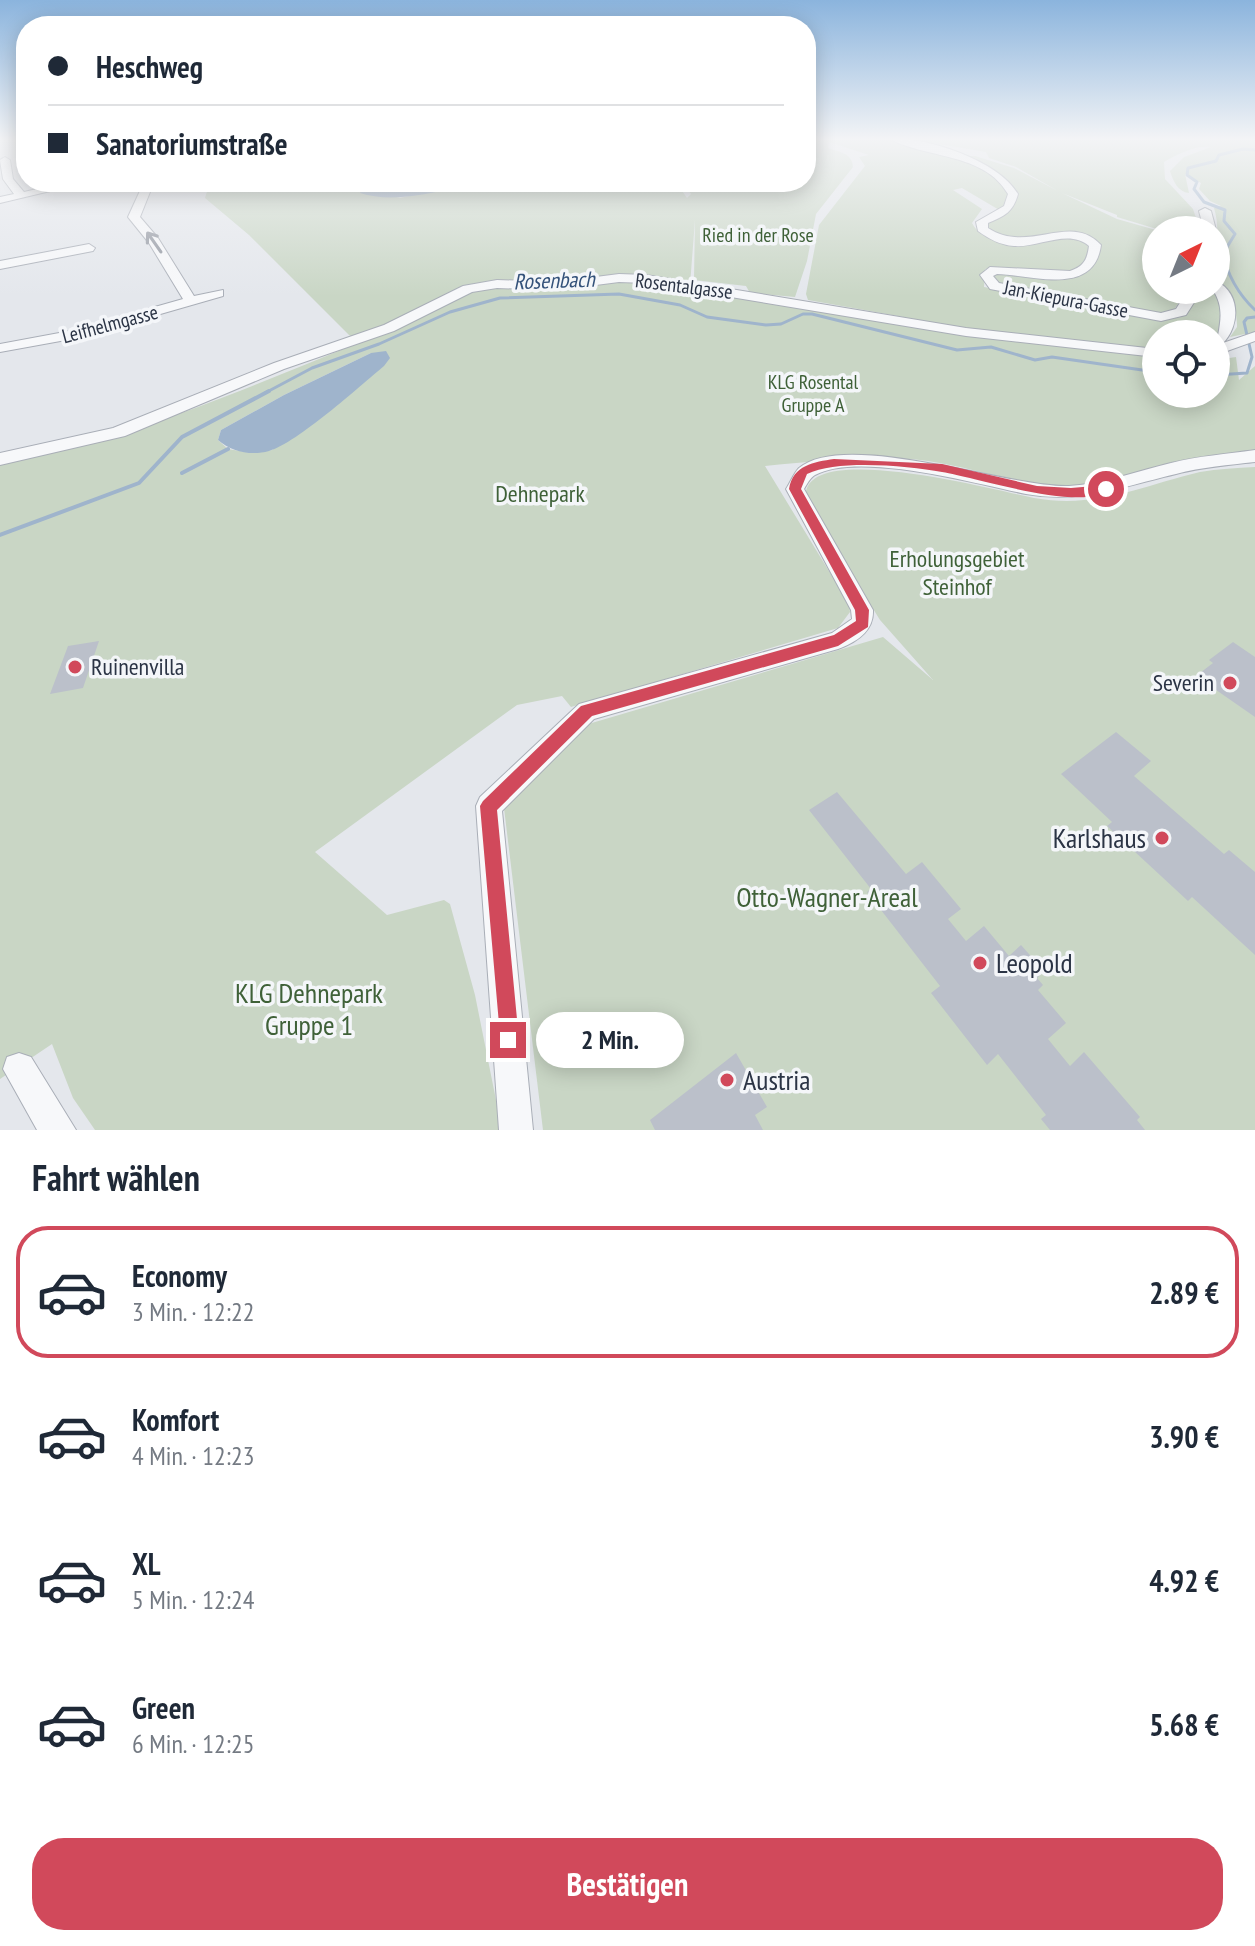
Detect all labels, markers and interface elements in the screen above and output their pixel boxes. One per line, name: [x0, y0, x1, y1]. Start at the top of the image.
text: Heschweg: [96, 47, 203, 86]
text: Sanatoriumstraße: [96, 124, 288, 163]
north arrow: [1142, 216, 1230, 304]
map controls: [1142, 216, 1230, 408]
park label: Ried in der Rose: [702, 222, 814, 248]
one-way arrow: [146, 232, 162, 254]
water label: Rosenbach: [513, 265, 596, 295]
street label: Rosentalgasse: [634, 267, 734, 305]
street label: Jan-Kiepura-Gasse: [1001, 274, 1130, 324]
street label: Leifhelmgasse: [59, 299, 161, 349]
button: locate: [1142, 320, 1230, 408]
park label: KLG Rosental Gruppe A: [768, 369, 859, 418]
route start: [1088, 471, 1124, 507]
park label: Dehnepark: [495, 478, 585, 509]
park label: Erholungsgebiet Steinhof: [889, 543, 1025, 602]
place label: Ruinenvilla: [91, 651, 184, 682]
marker: Ruinenvilla: [66, 658, 84, 676]
place label: Severin: [1153, 667, 1214, 698]
marker: Severin: [1221, 674, 1239, 692]
place label: Karlshaus: [1053, 819, 1146, 856]
marker: Karlshaus: [1153, 829, 1171, 847]
park label: Otto-Wagner-Areal: [736, 878, 918, 915]
place label: Leopold: [996, 944, 1073, 981]
marker: Leopold: [971, 954, 989, 972]
park label: KLG Dehnepark Gruppe 1: [235, 974, 383, 1043]
callout: 2 Min.: [536, 1012, 684, 1068]
route end: [490, 1022, 526, 1058]
text: 2 Min.: [581, 1023, 639, 1056]
place label: Austria: [743, 1061, 811, 1098]
marker: Austria: [718, 1071, 736, 1089]
text: Fahrt wählen: [32, 1154, 200, 1201]
icon: car: [36, 1256, 108, 1328]
text: Economy: [132, 1256, 227, 1295]
text: 2.89 €: [1149, 1273, 1219, 1312]
text: 3 Min. · 12:22: [132, 1295, 254, 1328]
icon: car: [36, 1400, 108, 1472]
text: Komfort: [132, 1400, 219, 1439]
text: 3.90 €: [1149, 1417, 1219, 1456]
text: 4 Min. · 12:23: [132, 1439, 254, 1472]
icon: car: [36, 1544, 108, 1616]
text: XL: [132, 1544, 161, 1583]
text: 4.92 €: [1149, 1561, 1219, 1600]
text: 5 Min. · 12:24: [132, 1583, 254, 1616]
icon: car: [36, 1688, 108, 1760]
text: Green: [132, 1688, 195, 1727]
text: 5.68 €: [1149, 1705, 1219, 1744]
text: 6 Min. · 12:25: [132, 1727, 254, 1760]
button: Bestätigen: [32, 1838, 1223, 1930]

